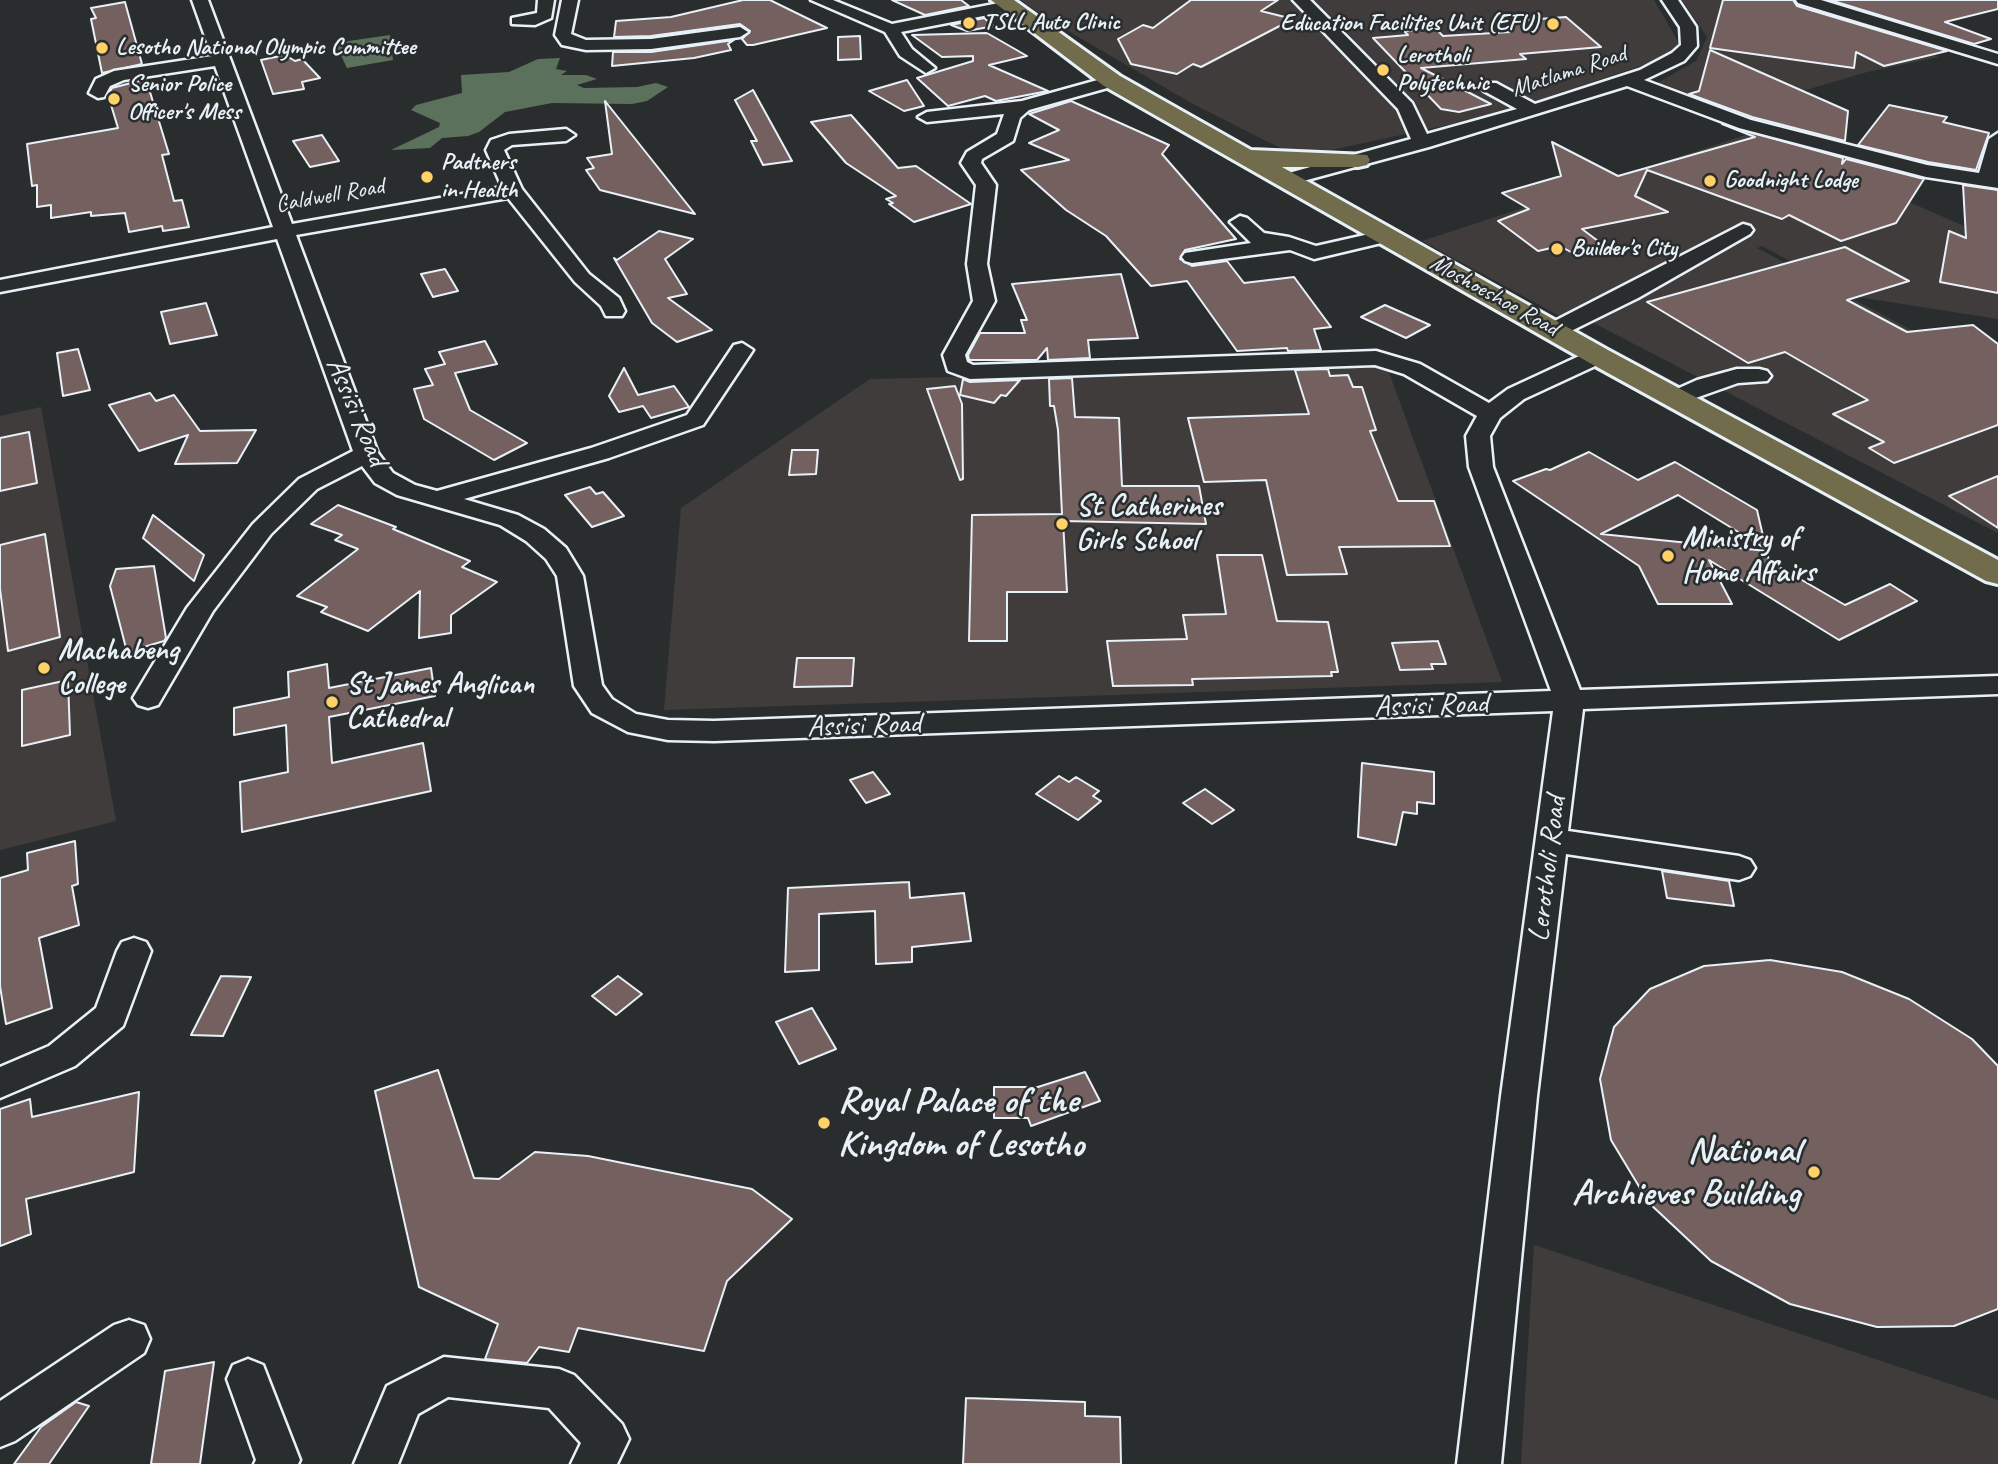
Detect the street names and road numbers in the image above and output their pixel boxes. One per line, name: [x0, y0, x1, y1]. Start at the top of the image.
street label: Matlama Road: [1508, 40, 1630, 104]
street label: Caldwell Road: [274, 172, 386, 220]
street label: Moshoeshoe Road: [1425, 249, 1563, 343]
street label: Assisi Road: [317, 352, 395, 472]
street label: Assisi Road: [1373, 686, 1489, 726]
street label: Assisi Road: [806, 706, 922, 746]
street label: Lerotholi Road: [1521, 794, 1575, 944]

